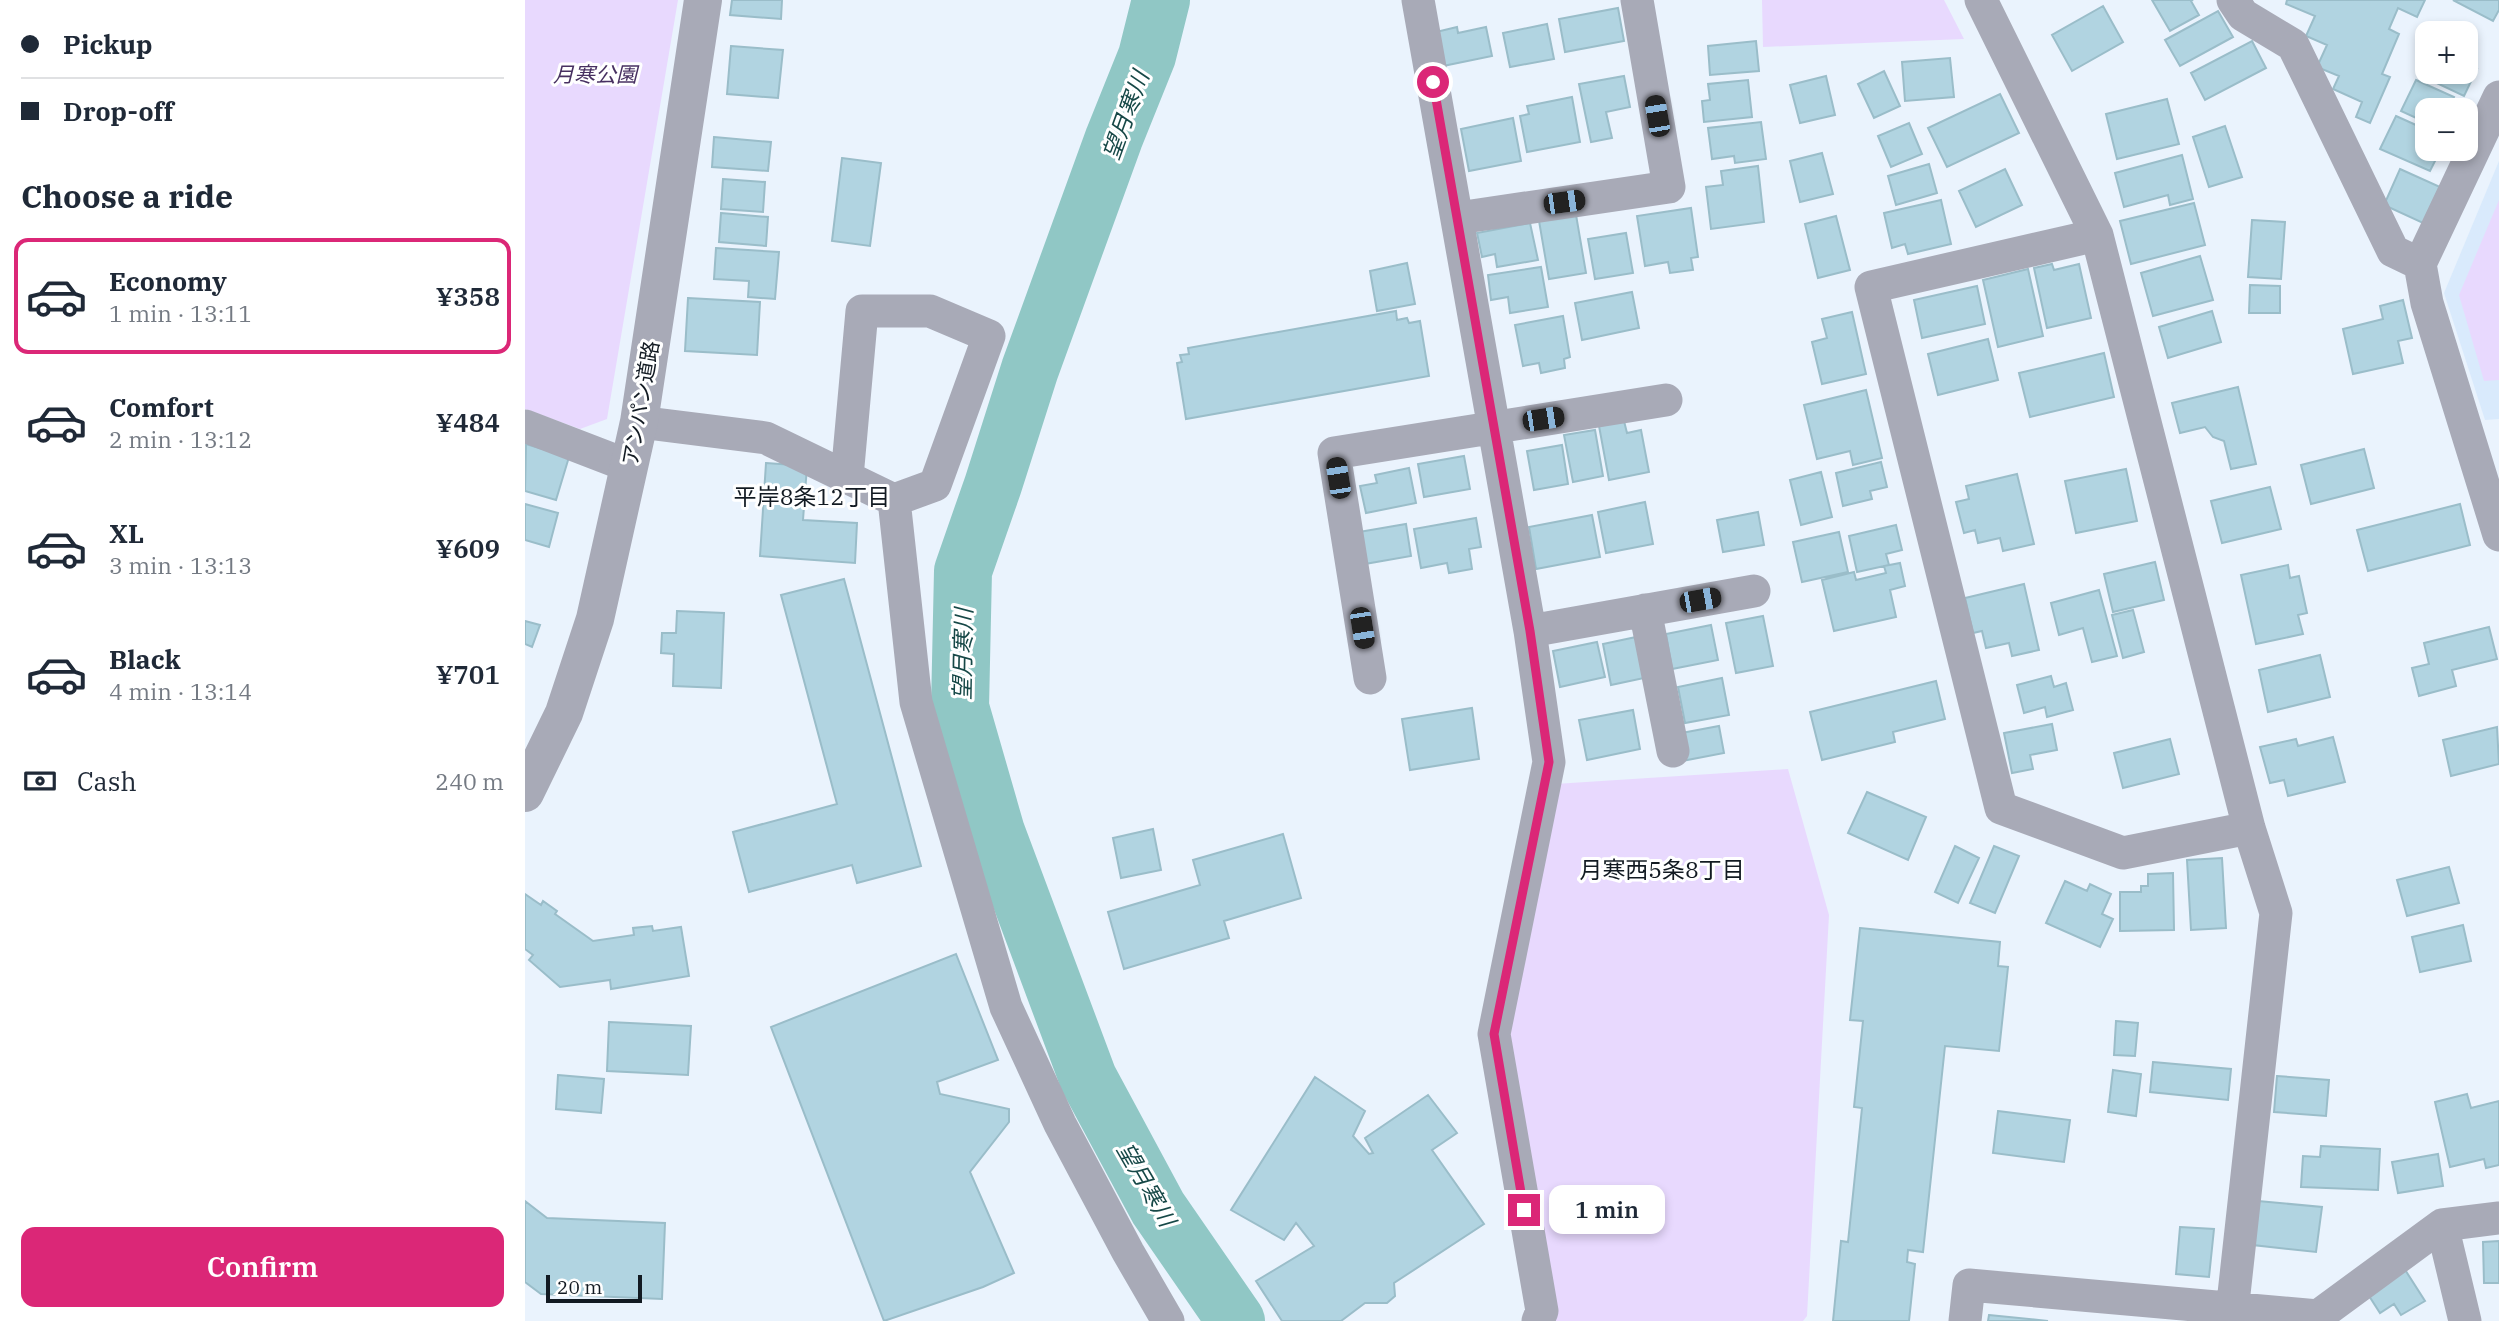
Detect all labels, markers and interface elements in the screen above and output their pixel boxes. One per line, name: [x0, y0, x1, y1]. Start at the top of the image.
map controls: [2415, 21, 2478, 161]
button: +: [2415, 21, 2478, 84]
text: Pickup: [63, 27, 153, 61]
park label: 月寒公園: [553, 60, 640, 88]
water label: 望月寒川: [1095, 64, 1156, 163]
route start: [1417, 66, 1449, 98]
car: [1644, 93, 1671, 139]
text: Drop-off: [63, 94, 174, 128]
button: −: [2415, 98, 2478, 161]
text: Choose a ride: [21, 175, 233, 217]
car: [1542, 189, 1587, 215]
text: Economy: [109, 264, 227, 298]
icon: car: [25, 265, 88, 328]
text: ¥358: [436, 279, 500, 313]
text: 1 min · 13:11: [109, 298, 252, 328]
street label: アンパン道路: [615, 338, 665, 468]
text: Comfort: [109, 390, 214, 424]
icon: car: [25, 391, 88, 454]
text: ¥484: [436, 405, 500, 439]
car: [1521, 405, 1566, 433]
text: 2 min · 13:12: [109, 424, 252, 454]
car: [1325, 456, 1352, 500]
district label: 平岸8条12丁目: [734, 481, 890, 511]
text: XL: [109, 516, 144, 550]
icon: car: [25, 517, 88, 580]
text: ¥609: [436, 531, 500, 565]
text: 3 min · 13:13: [109, 550, 252, 580]
car: [1678, 586, 1723, 614]
water label: 望月寒川: [946, 605, 978, 700]
car: [1349, 606, 1376, 650]
text: Black: [109, 642, 181, 676]
icon: car: [25, 643, 88, 706]
text: ¥701: [436, 657, 500, 691]
text: 4 min · 13:14: [109, 676, 252, 706]
icon: cash: [21, 762, 59, 800]
text: Cash: [77, 764, 137, 798]
text: 240 m: [435, 766, 504, 796]
district label: 月寒西5条8丁目: [1579, 854, 1745, 884]
water label: 望月寒川: [1111, 1137, 1184, 1234]
callout: 1 min: [1549, 1186, 1664, 1234]
route end: [1508, 1194, 1540, 1226]
text: 1 min: [1575, 1194, 1639, 1224]
button: Confirm: [21, 1227, 504, 1307]
scale bar: [546, 1272, 642, 1304]
text: 20 m: [557, 1275, 602, 1299]

